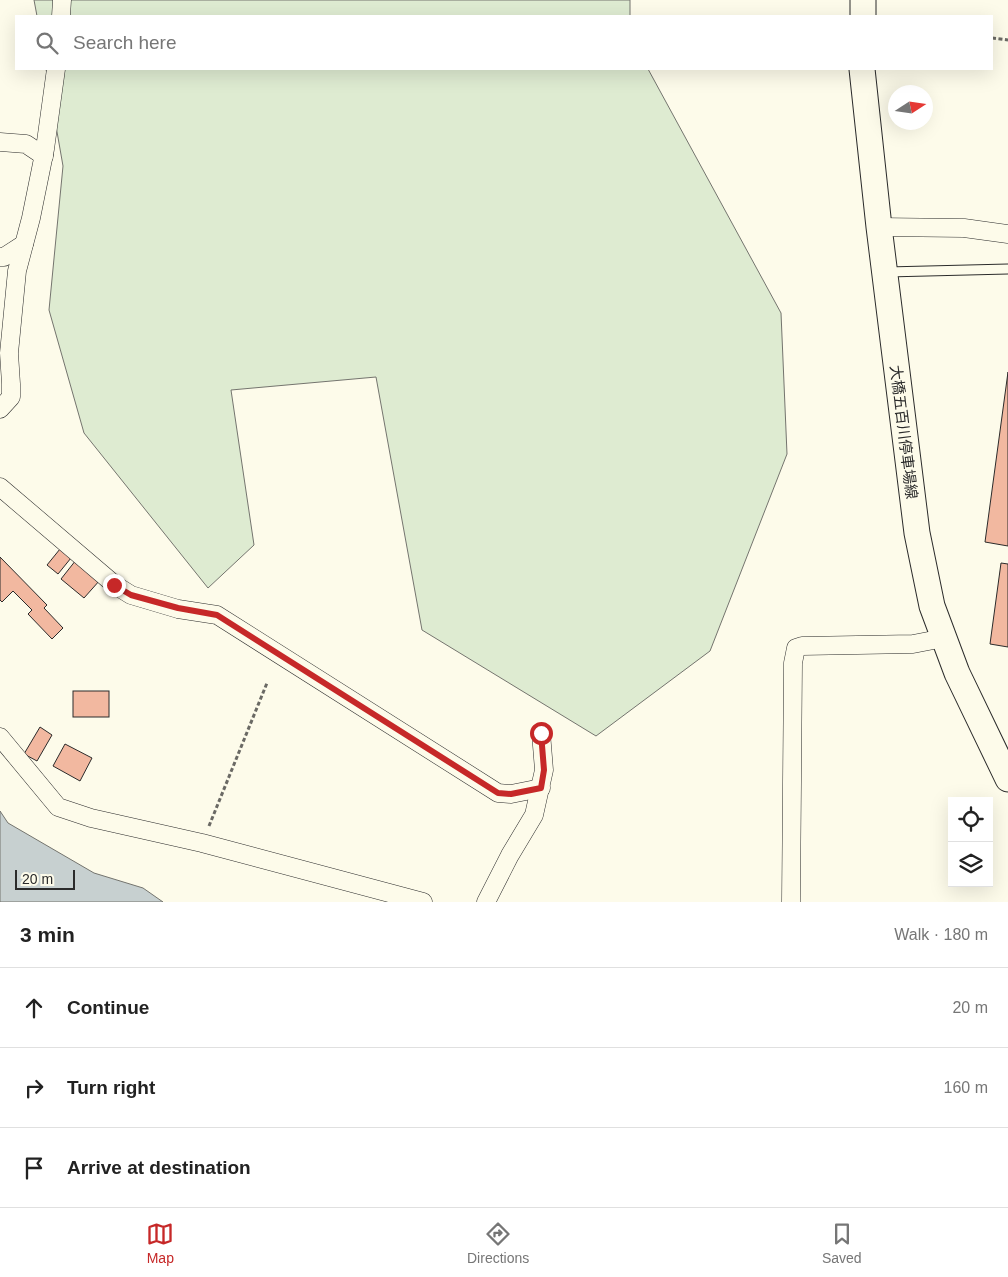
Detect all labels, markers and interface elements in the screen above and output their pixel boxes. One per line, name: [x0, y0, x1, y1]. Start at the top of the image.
search box: [15, 15, 993, 70]
icon: search: [33, 29, 61, 57]
text: Search here: [73, 32, 177, 53]
north arrow: [888, 85, 933, 130]
street label: 大橋五百川停車場線: [887, 364, 921, 500]
route end: [103, 574, 126, 597]
route start: [530, 722, 553, 745]
map controls: [948, 797, 993, 887]
button: locate: [948, 797, 993, 842]
button: layers: [948, 842, 993, 887]
scale bar: [15, 867, 75, 890]
text: 20 m: [22, 871, 53, 887]
text: 3 min: [20, 923, 75, 946]
text: Walk · 180 m: [894, 926, 988, 943]
icon: ahead: [20, 994, 48, 1022]
text: Continue: [67, 997, 149, 1018]
text: 20 m: [952, 999, 988, 1016]
icon: right: [20, 1074, 48, 1102]
text: Turn right: [67, 1077, 155, 1098]
text: 160 m: [944, 1079, 988, 1096]
icon: arrive: [20, 1154, 48, 1182]
text: Arrive at destination: [67, 1157, 251, 1178]
tab: Map: [146, 1220, 174, 1266]
tab: Directions: [467, 1220, 529, 1266]
tab: Saved: [822, 1220, 862, 1266]

